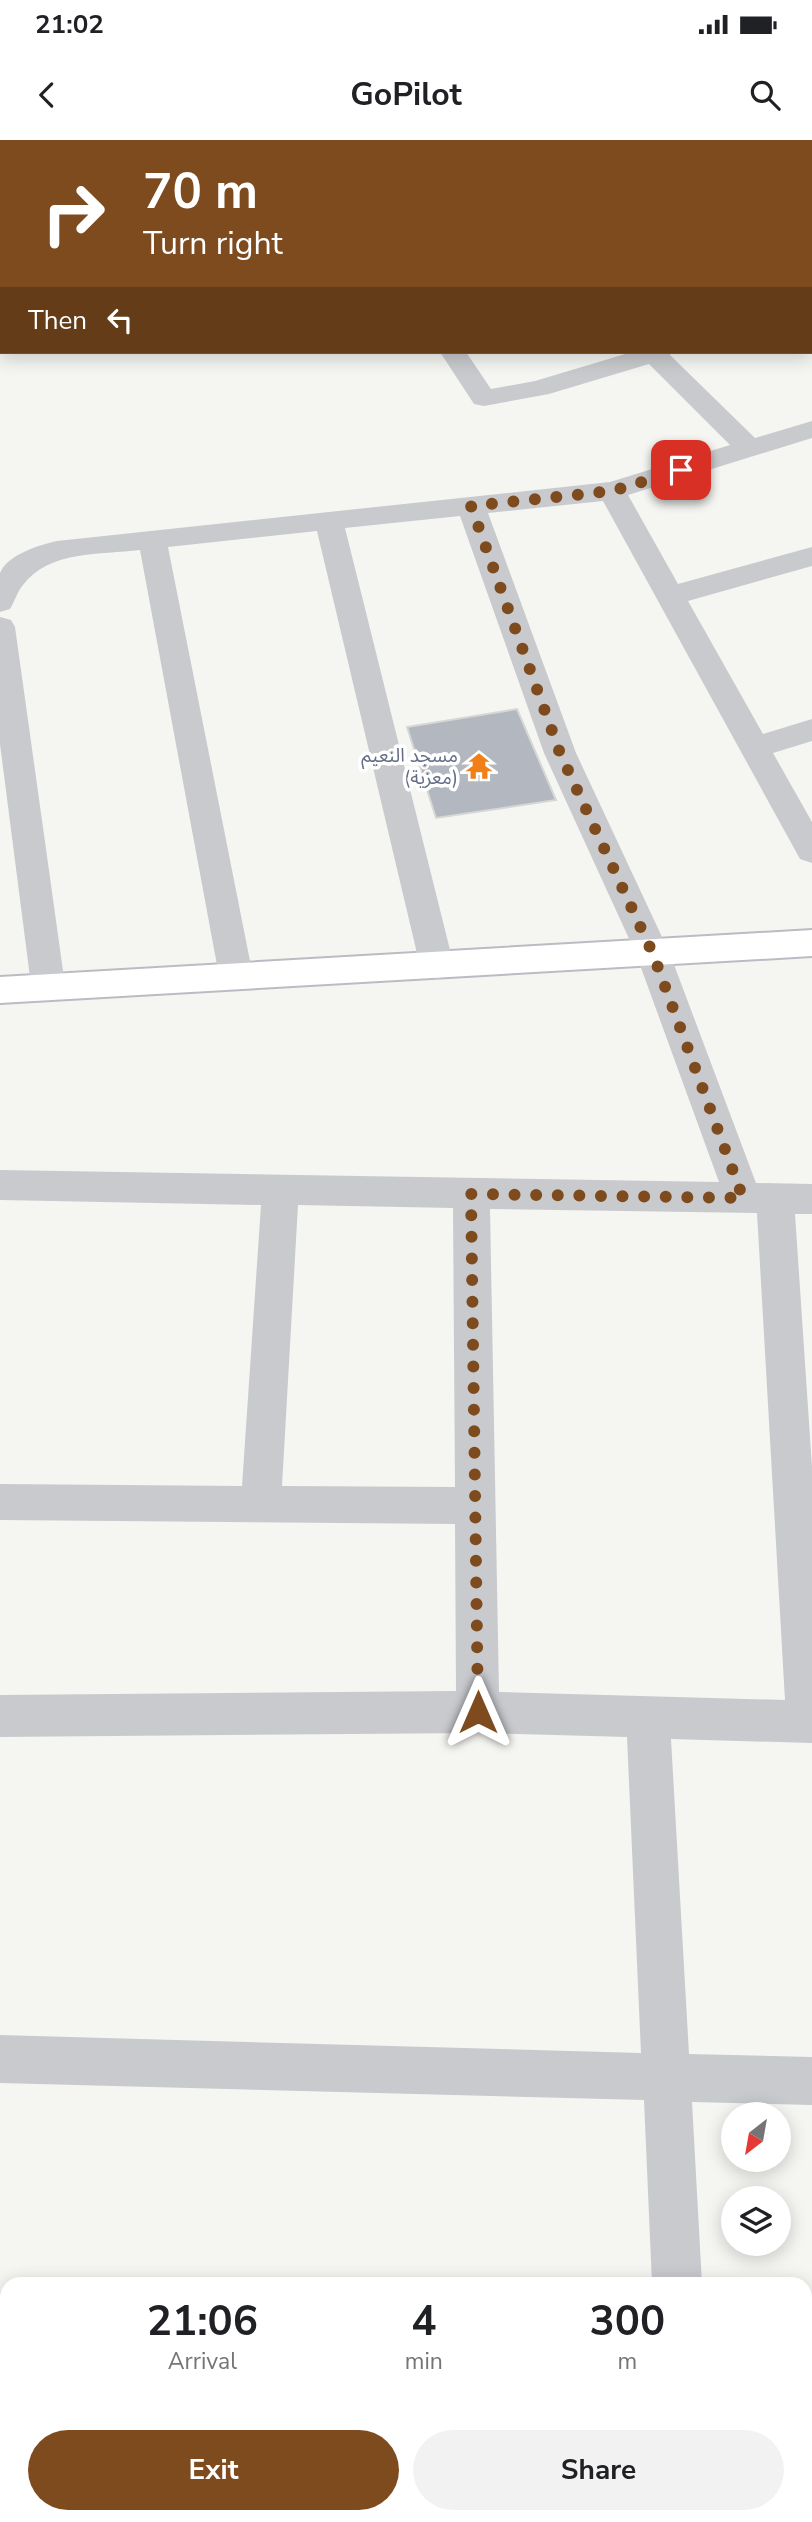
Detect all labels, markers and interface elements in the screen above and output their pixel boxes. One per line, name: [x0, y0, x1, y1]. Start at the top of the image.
text: 21:02: [35, 7, 104, 42]
text: GoPilot: [350, 73, 462, 116]
icon: back: [28, 76, 66, 114]
icon: search: [746, 76, 784, 114]
text: 70 m: [143, 158, 258, 225]
icon: right: [28, 168, 119, 259]
text: Turn right: [143, 222, 283, 265]
icon: left: [101, 301, 139, 339]
text: Then: [28, 303, 87, 338]
pin: [651, 440, 711, 500]
icon: arrive: [662, 451, 700, 489]
place label: مسجد النعيم (معزية): [361, 743, 458, 791]
temple icon: مسجد النعيم (معزية): [464, 751, 494, 781]
position arrow: [441, 1675, 515, 1749]
north arrow: [721, 2102, 791, 2172]
map controls: [721, 2102, 791, 2256]
button: layers: [721, 2186, 791, 2256]
text: 21:06: [147, 2293, 258, 2350]
text: 4: [411, 2293, 436, 2350]
text: 300: [590, 2293, 665, 2350]
text: Arrival: [168, 2346, 237, 2377]
text: min: [405, 2346, 443, 2377]
text: m: [618, 2346, 637, 2377]
button: Exit: [28, 2430, 399, 2510]
button: Share: [413, 2430, 784, 2510]

